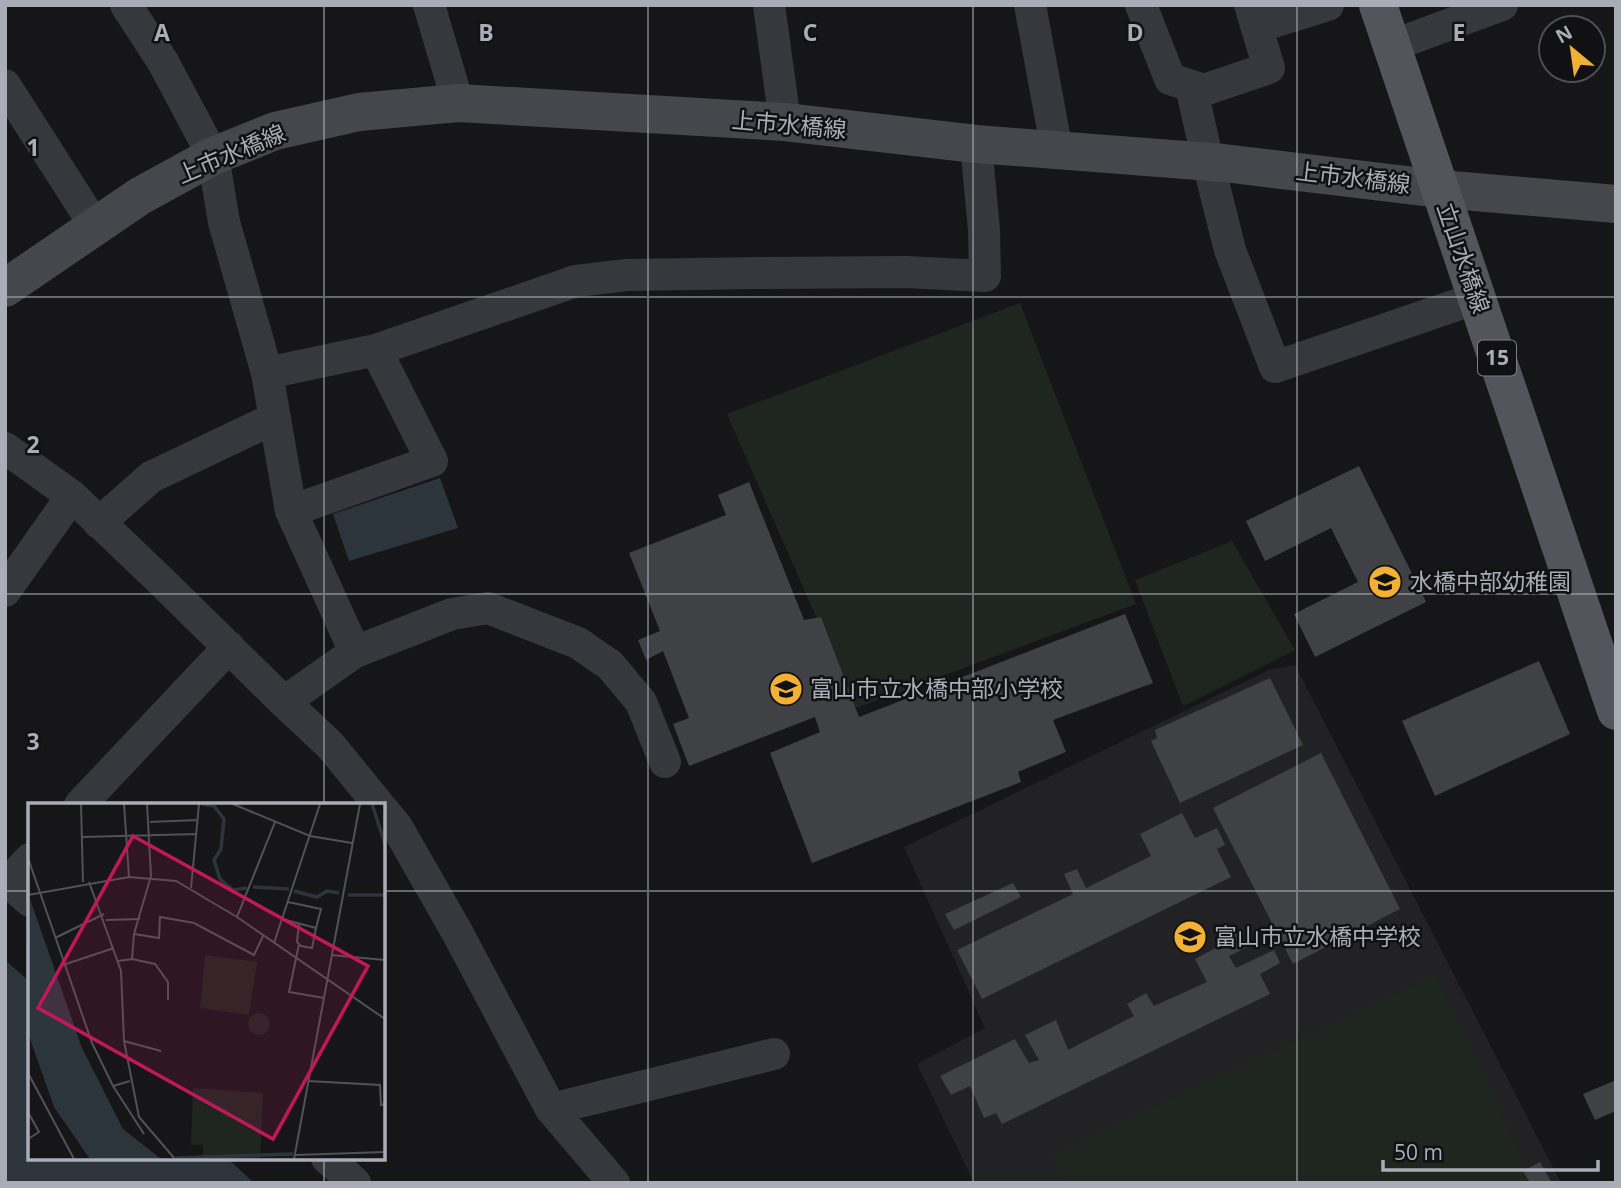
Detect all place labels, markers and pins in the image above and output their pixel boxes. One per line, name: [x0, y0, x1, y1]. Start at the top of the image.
school or university icon: 水橋中部幼稚園: [1366, 563, 1404, 601]
place label: 水橋中部幼稚園: [1410, 565, 1571, 597]
school or university icon: 富山市立水橋中部小学校: [767, 670, 805, 708]
place label: 富山市立水橋中部小学校: [810, 672, 1063, 704]
school or university icon: 富山市立水橋中学校: [1171, 918, 1209, 956]
place label: 富山市立水橋中学校: [1214, 920, 1421, 952]

